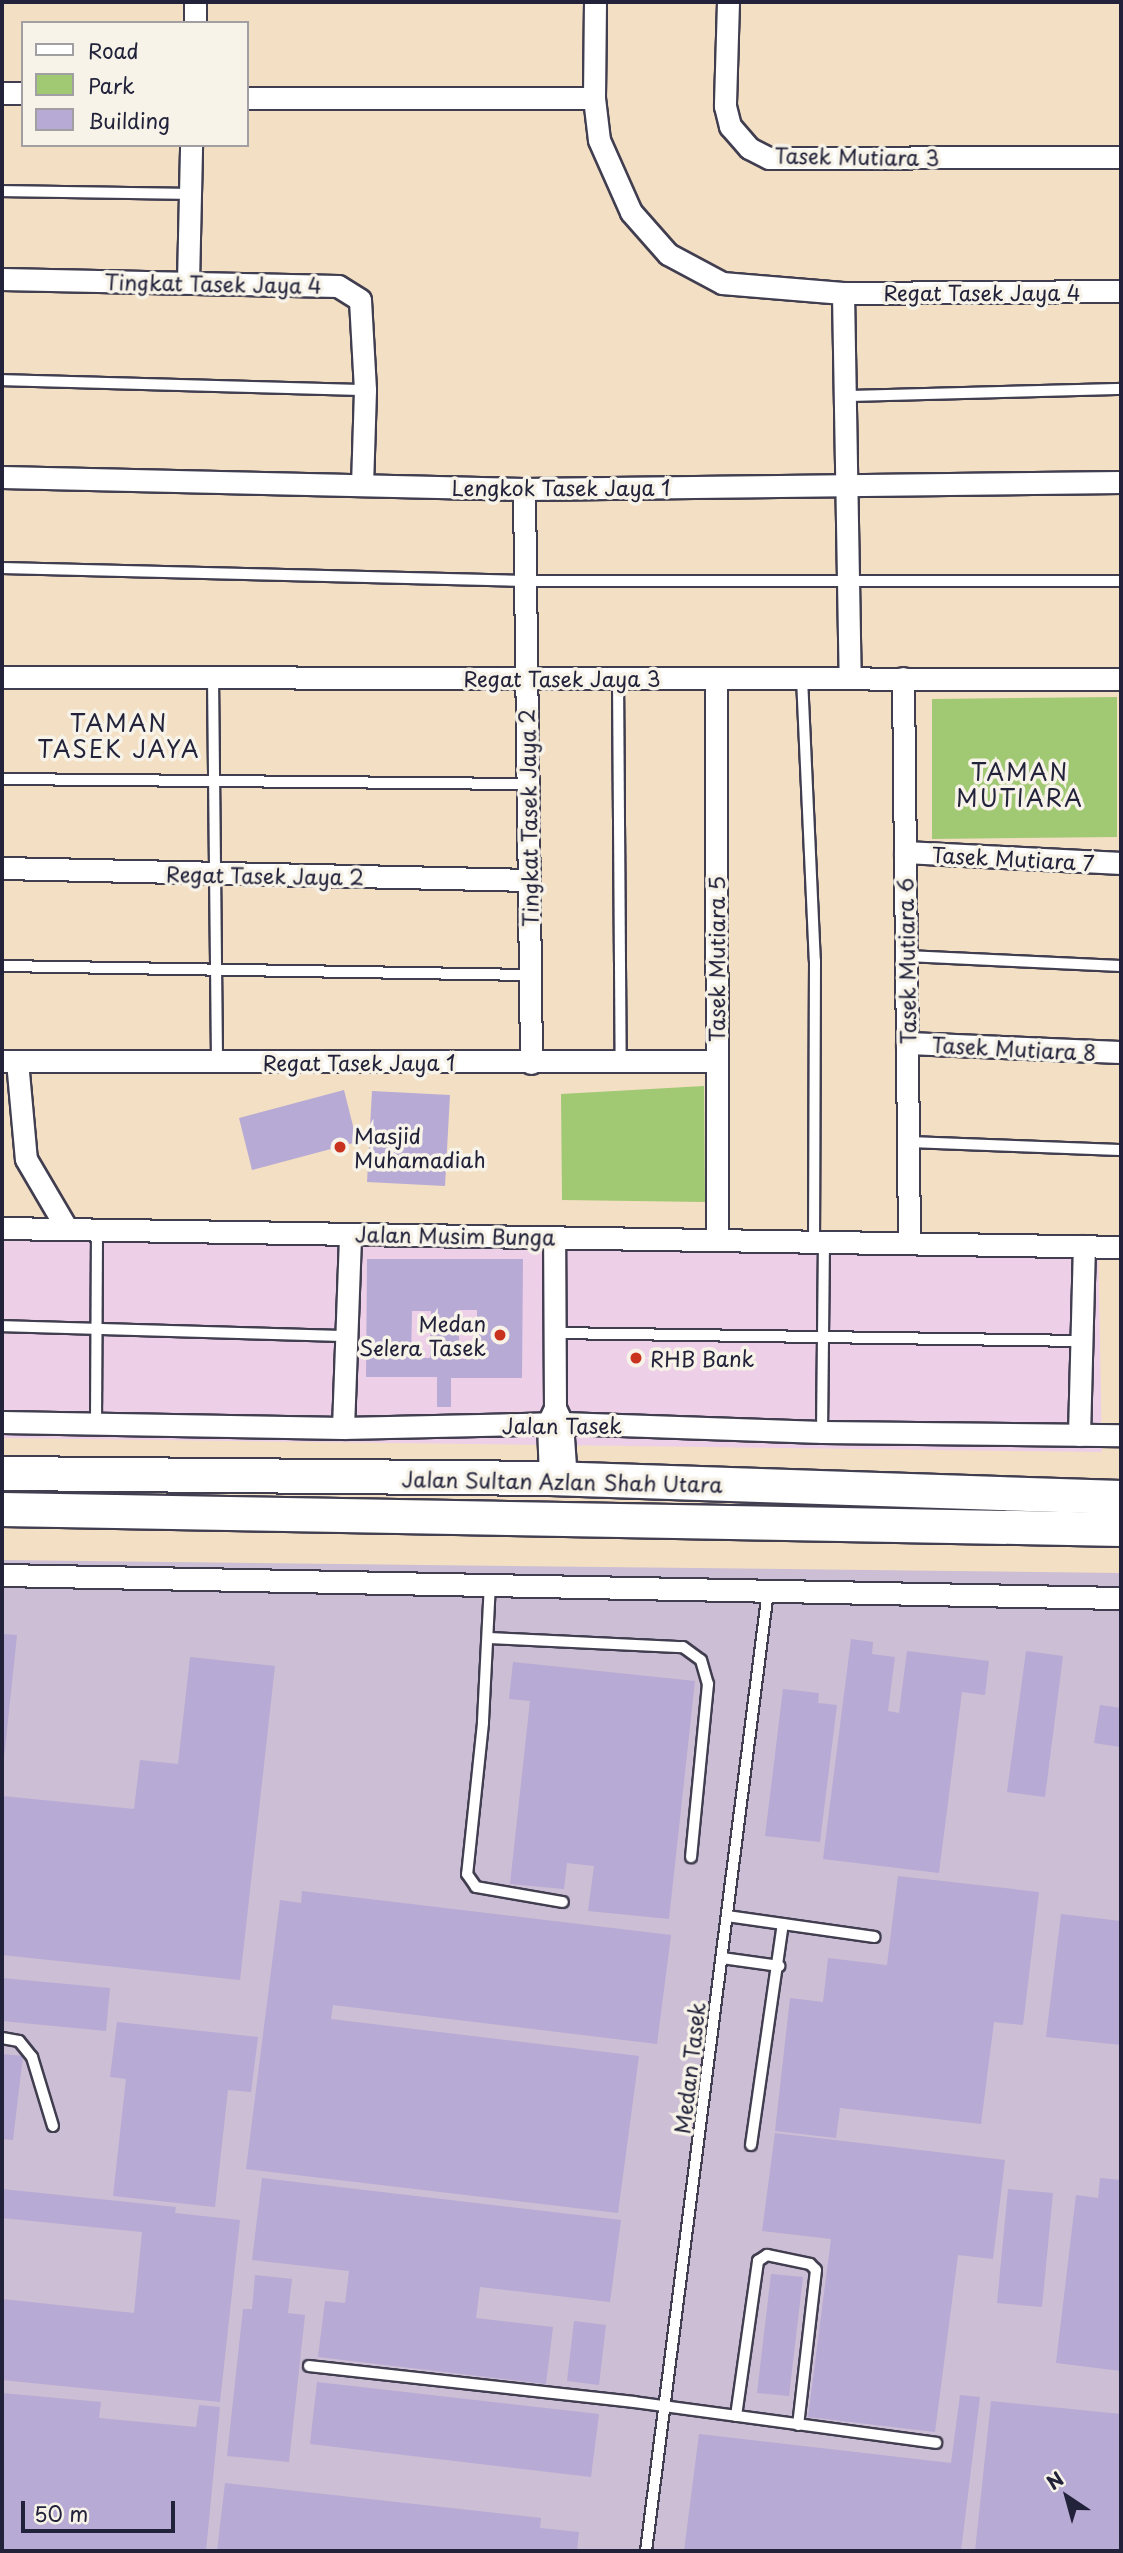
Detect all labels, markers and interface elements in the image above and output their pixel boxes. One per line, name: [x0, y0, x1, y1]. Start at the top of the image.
legend: [21, 21, 248, 147]
text: Road: [88, 34, 139, 66]
text: Park: [88, 69, 135, 101]
text: Building: [88, 104, 170, 136]
street label: Tasek Mutiara 3: [773, 142, 941, 170]
street label: Tingkat Tasek Jaya 4: [103, 268, 323, 298]
street label: Regat Tasek Jaya 4: [882, 279, 1082, 305]
street label: Lengkok Tasek Jaya 1: [450, 474, 672, 500]
street label: Regat Tasek Jaya 3: [462, 665, 662, 691]
street label: Tingkat Tasek Jaya 2: [513, 707, 543, 929]
district label: TAMAN TASEK JAYA: [38, 709, 200, 763]
district label: TAMAN MUTIARA: [957, 758, 1083, 812]
street label: Tasek Mutiara 7: [930, 841, 1096, 875]
street label: Regat Tasek Jaya 2: [164, 861, 366, 889]
street label: Tasek Mutiara 5: [703, 876, 729, 1042]
street label: Tasek Mutiara 6: [892, 877, 920, 1045]
street label: Tasek Mutiara 8: [931, 1031, 1097, 1065]
street label: Regat Tasek Jaya 1: [261, 1049, 457, 1075]
place label: Masjid Muhamadiah: [354, 1122, 486, 1172]
marker: Masjid Muhamadiah: [332, 1139, 348, 1155]
street label: Jalan Musim Bunga: [355, 1221, 555, 1249]
place label: Medan Selera Tasek: [358, 1310, 486, 1360]
marker: Medan Selera Tasek: [492, 1327, 508, 1343]
place label: RHB Bank: [650, 1345, 755, 1371]
marker: RHB Bank: [628, 1350, 644, 1366]
street label: Jalan Tasek: [501, 1412, 623, 1438]
street label: Jalan Sultan Azlan Shah Utara: [402, 1466, 722, 1496]
street label: Medan Tasek: [668, 2001, 710, 2135]
north arrow: [1032, 2462, 1102, 2532]
text: N: [1040, 2464, 1069, 2496]
scale bar: [24, 2486, 178, 2530]
text: 50 m: [34, 2497, 88, 2529]

